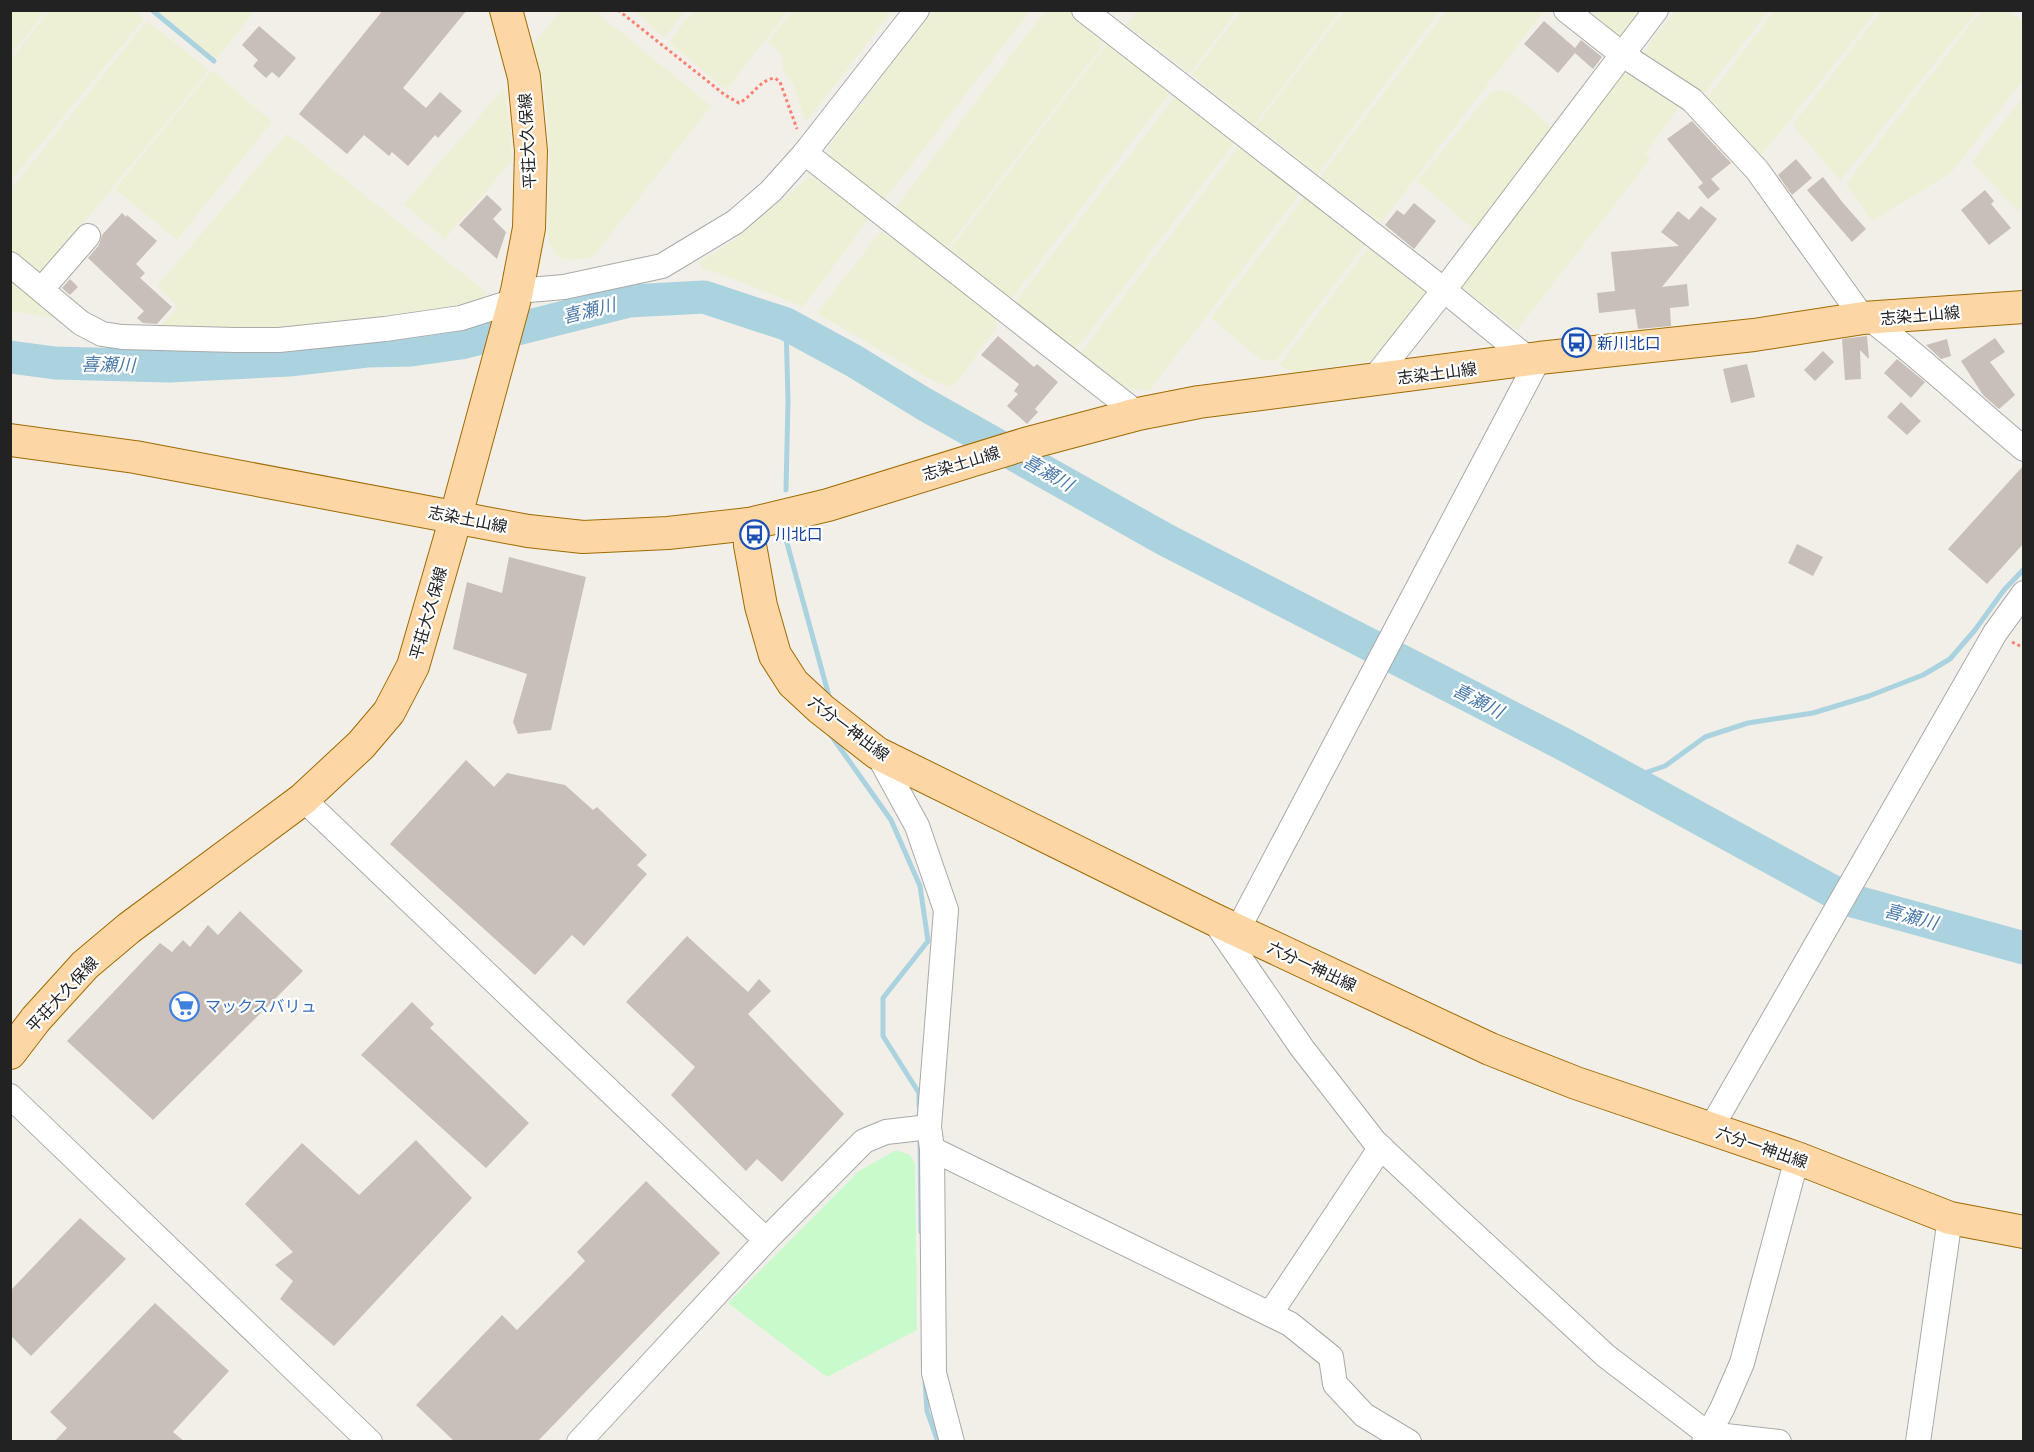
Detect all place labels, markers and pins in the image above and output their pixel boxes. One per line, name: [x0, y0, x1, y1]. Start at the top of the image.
bus stop icon: 新川北口: [1560, 327, 1592, 359]
place label: 新川北口: [1597, 333, 1661, 353]
bus stop icon: 川北口: [738, 518, 770, 550]
place label: 川北口: [775, 524, 823, 544]
supermarket icon: マックスバリュ: [168, 990, 200, 1022]
place label: マックスバリュ: [205, 996, 317, 1016]

